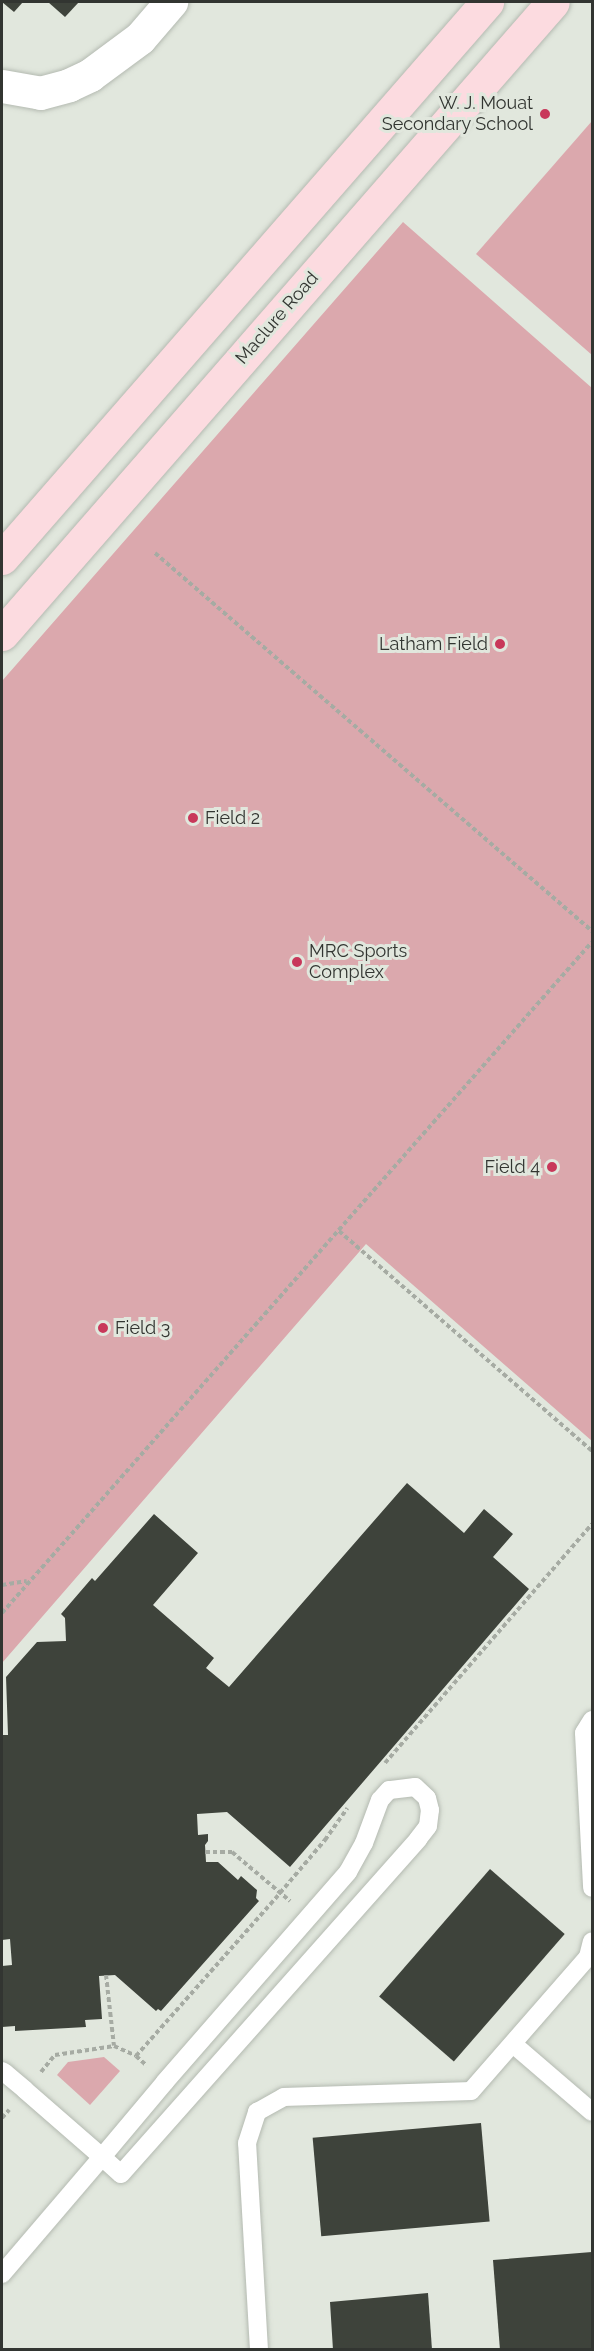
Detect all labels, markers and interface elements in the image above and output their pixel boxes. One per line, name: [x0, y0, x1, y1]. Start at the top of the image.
place label: W. J. Mouat Secondary School: [381, 93, 533, 136]
marker: W. J. Mouat Secondary School: [538, 107, 552, 121]
street label: Maclure Road: [231, 267, 323, 369]
place label: Latham Field: [379, 633, 488, 655]
marker: Latham Field: [493, 637, 507, 651]
place label: Field 2: [205, 807, 260, 829]
marker: Field 2: [186, 811, 200, 825]
place label: MRC Sports Complex: [309, 941, 407, 984]
marker: MRC Sports Complex: [290, 955, 304, 969]
place label: Field 4: [484, 1156, 540, 1178]
marker: Field 4: [545, 1160, 559, 1174]
place label: Field 3: [115, 1317, 170, 1339]
marker: Field 3: [96, 1321, 110, 1335]

